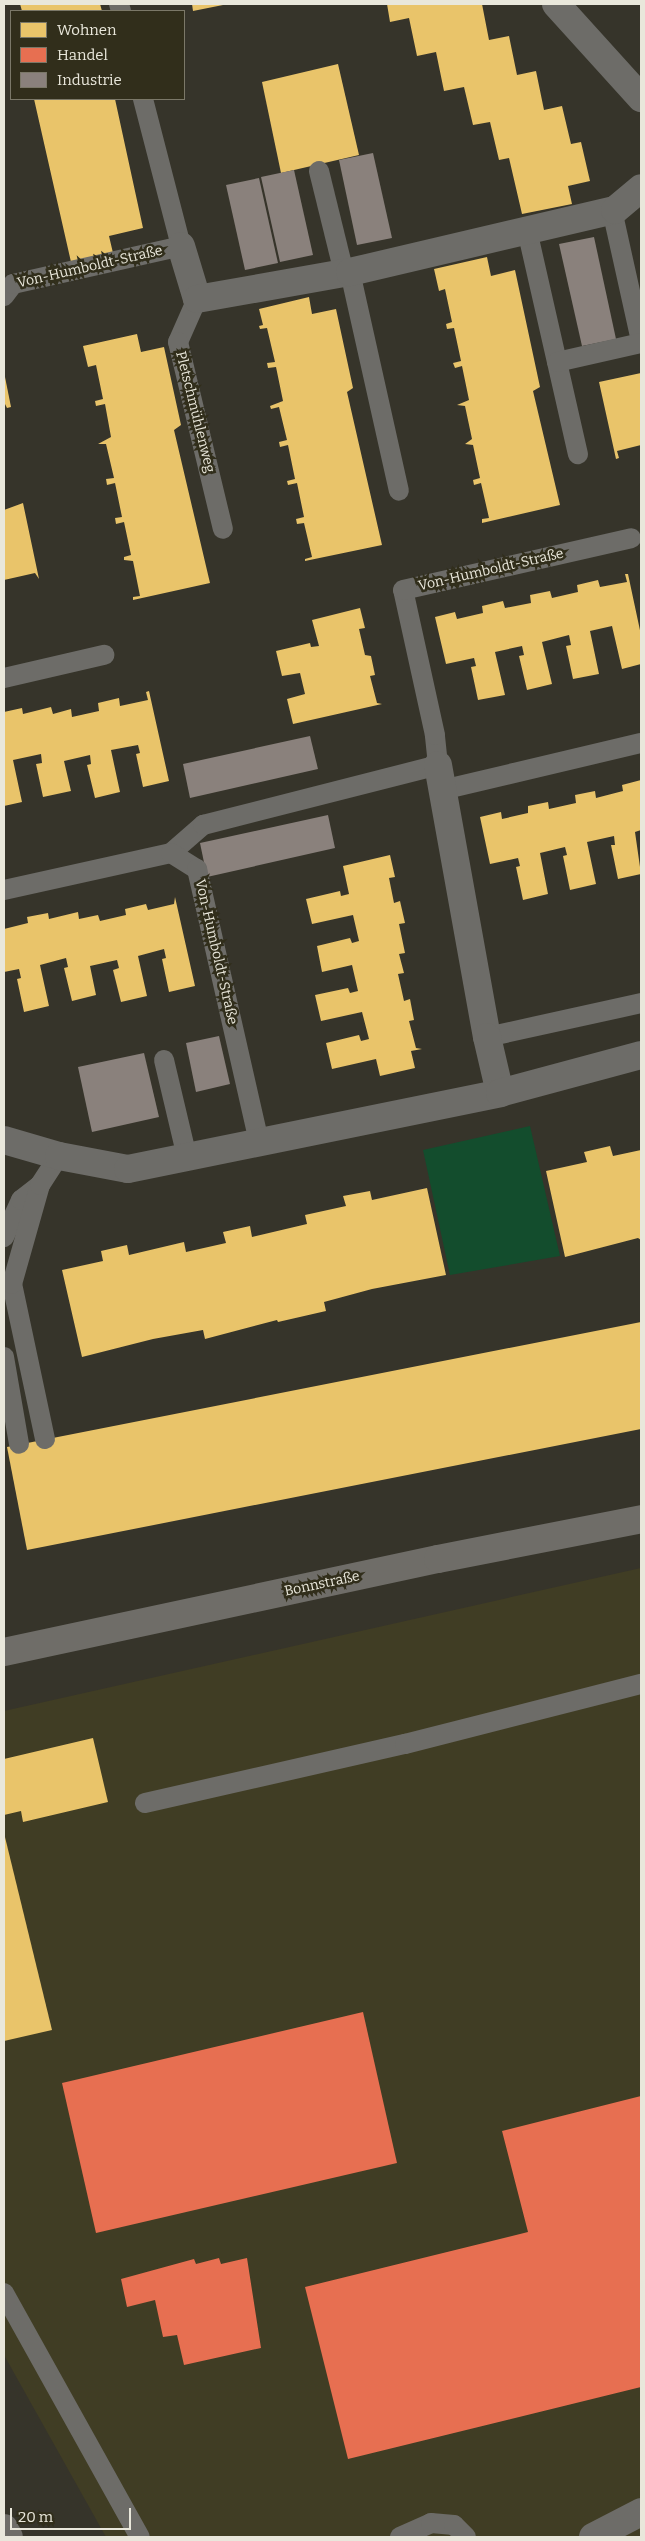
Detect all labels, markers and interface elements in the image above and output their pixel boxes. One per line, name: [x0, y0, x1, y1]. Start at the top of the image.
legend: [10, 10, 185, 100]
text: Wohnen: [57, 21, 116, 39]
text: Handel: [57, 46, 108, 64]
text: Industrie: [57, 71, 122, 89]
street label: Von-Humboldt-Straße: [16, 242, 164, 292]
street label: Pletschmühlenweg: [172, 350, 218, 474]
street label: Von-Humboldt-Straße: [417, 545, 565, 595]
street label: Von-Humboldt-Straße: [191, 878, 241, 1026]
street label: Bonnstraße: [283, 1568, 361, 1600]
scale bar: [12, 2498, 134, 2530]
text: 20 m: [18, 2508, 53, 2526]

